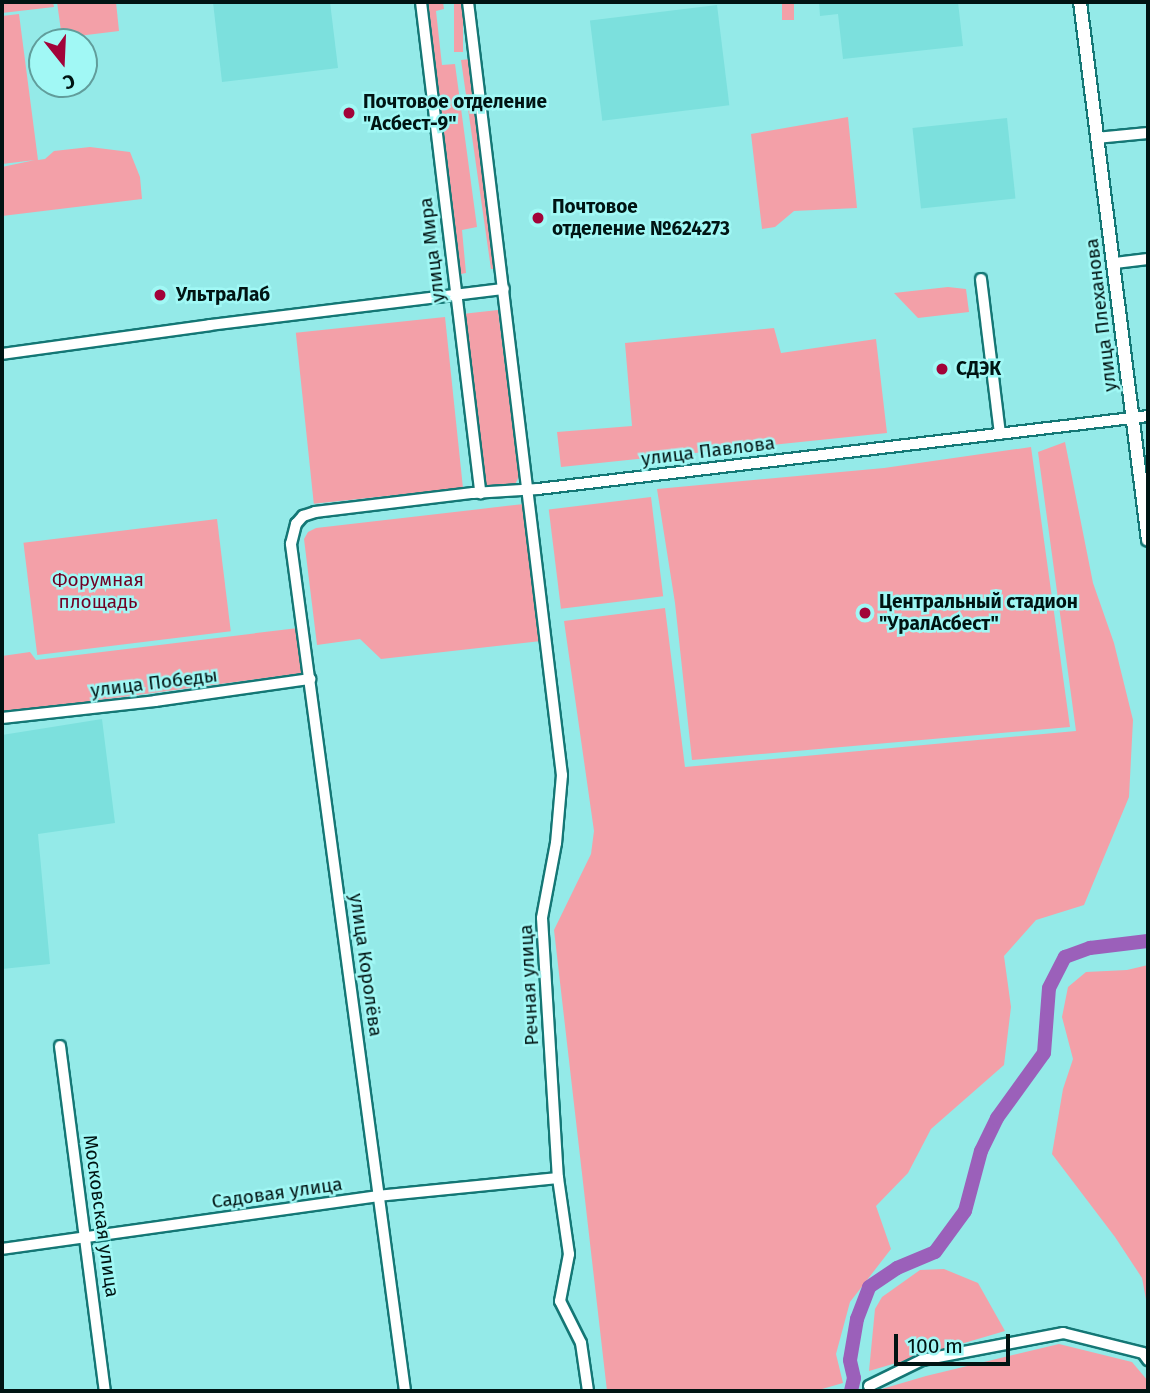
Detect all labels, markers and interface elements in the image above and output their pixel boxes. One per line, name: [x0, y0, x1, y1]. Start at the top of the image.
north arrow: [28, 28, 98, 98]
text: С: [60, 69, 78, 94]
place label: Почтовое отделение "Асбест-9": [363, 91, 547, 135]
marker: Почтовое отделение "Асбест-9": [341, 105, 357, 121]
street label: улица Мира: [414, 196, 450, 304]
place label: Почтовое отделение №624273: [552, 196, 730, 240]
marker: Почтовое отделение №624273: [530, 210, 546, 226]
street label: улица Плеханова: [1080, 237, 1122, 393]
place label: УльтраЛаб: [176, 284, 270, 306]
marker: УльтраЛаб: [150, 285, 170, 305]
place label: СДЭК: [956, 358, 1001, 380]
marker: СДЭК: [934, 361, 950, 377]
street label: улица Павлова: [640, 431, 776, 471]
park label: Форумная площадь: [52, 569, 144, 613]
place label: Центральный стадион "УралАсбест": [879, 591, 1078, 635]
marker: Центральный стадион "УралАсбест": [857, 605, 873, 621]
street label: улица Победы: [89, 664, 219, 702]
street label: улица Королёва: [345, 892, 387, 1038]
street label: Речная улица: [514, 924, 544, 1046]
street label: Московская улица: [78, 1133, 124, 1299]
street label: Садовая улица: [210, 1173, 344, 1213]
scale bar: [898, 1320, 1014, 1364]
text: 100 m: [907, 1333, 963, 1359]

